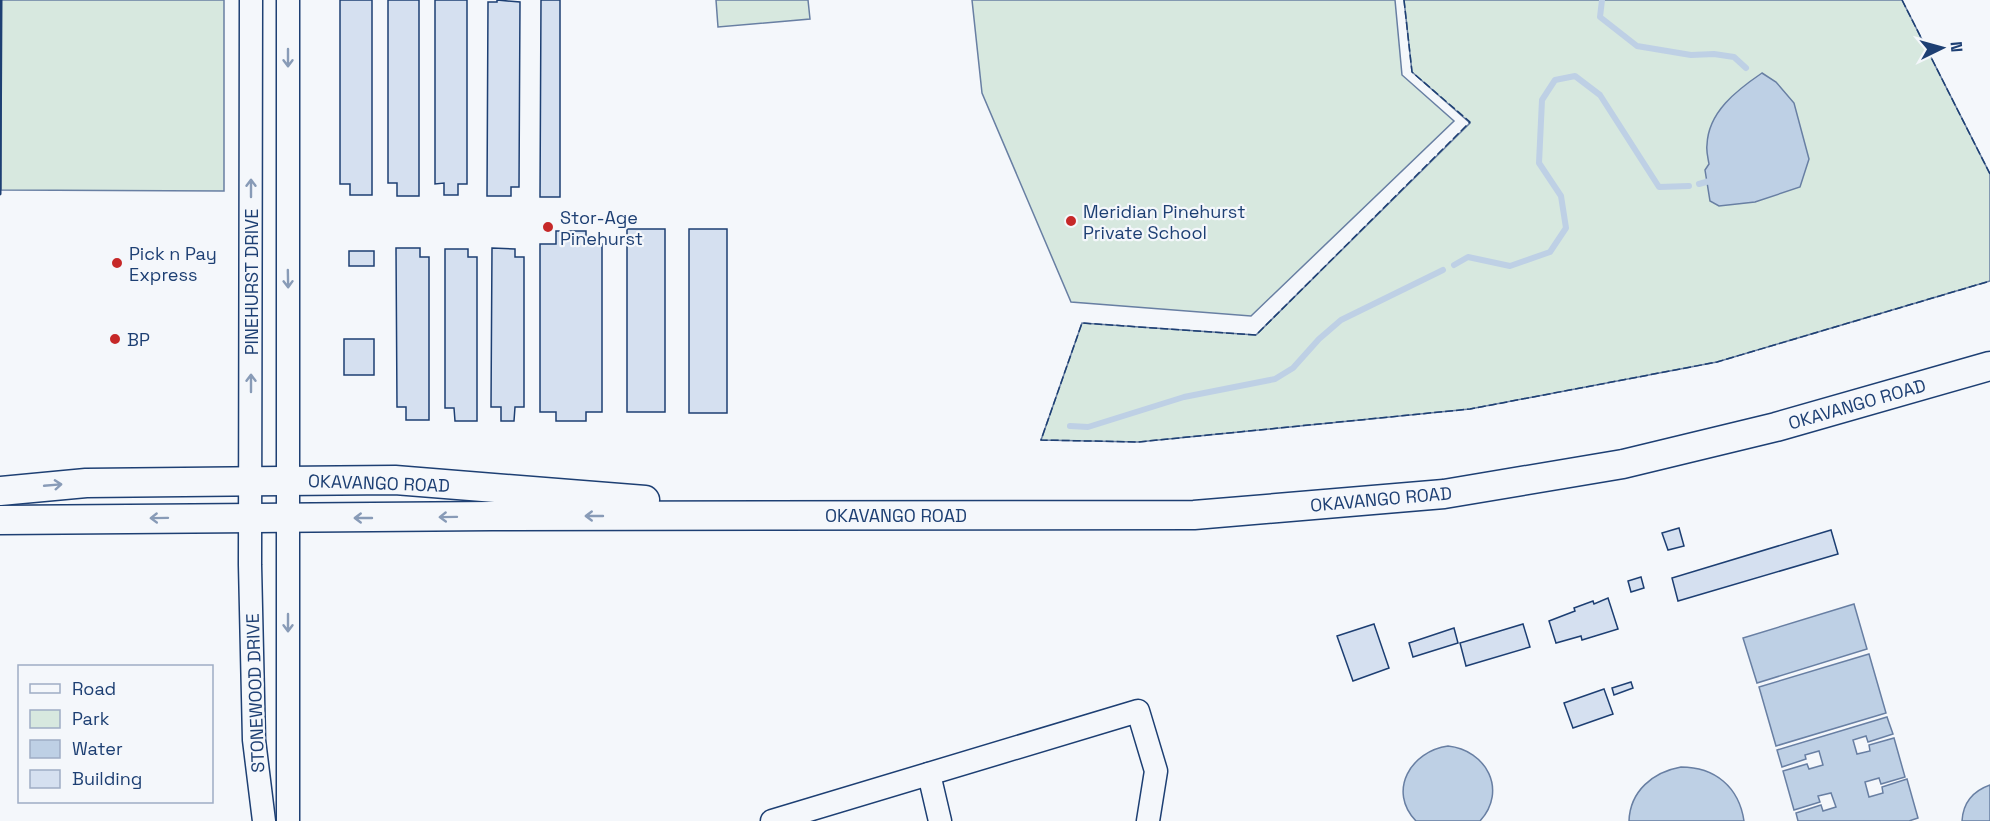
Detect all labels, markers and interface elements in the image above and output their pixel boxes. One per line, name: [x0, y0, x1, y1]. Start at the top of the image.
north arrow: [1912, 18, 1972, 78]
text: N: [1946, 40, 1967, 53]
one-way arrow: [282, 48, 294, 68]
one-way arrow: [245, 178, 257, 198]
place label: Meridian Pinehurst Private School: [1083, 200, 1245, 244]
place label: Stor-Age Pinehurst: [560, 206, 643, 250]
street label: PINEHURST DRIVE: [240, 209, 263, 355]
marker: Meridian Pinehurst Private School: [1064, 214, 1078, 228]
marker: Stor-Age Pinehurst: [541, 220, 555, 234]
place label: Pick n Pay Express: [129, 242, 217, 286]
marker: Pick n Pay Express: [110, 256, 124, 270]
one-way arrow: [282, 268, 293, 288]
place label: BP: [127, 328, 150, 351]
marker: BP: [108, 332, 122, 346]
one-way arrow: [245, 373, 257, 393]
street label: OKAVANGO ROAD: [1786, 373, 1928, 435]
street label: OKAVANGO ROAD: [308, 469, 450, 497]
one-way arrow: [43, 480, 62, 491]
street label: OKAVANGO ROAD: [1309, 481, 1453, 517]
street label: OKAVANGO ROAD: [825, 504, 967, 527]
one-way arrow: [584, 510, 604, 522]
one-way arrow: [439, 511, 459, 522]
one-way arrow: [149, 512, 169, 524]
one-way arrow: [354, 512, 374, 524]
one-way arrow: [282, 612, 294, 632]
street label: STONEWOOD DRIVE: [241, 613, 269, 773]
legend: [18, 665, 213, 803]
text: Road: [72, 677, 116, 700]
text: Park: [72, 707, 110, 730]
text: Water: [72, 737, 123, 760]
text: Building: [72, 767, 142, 790]

